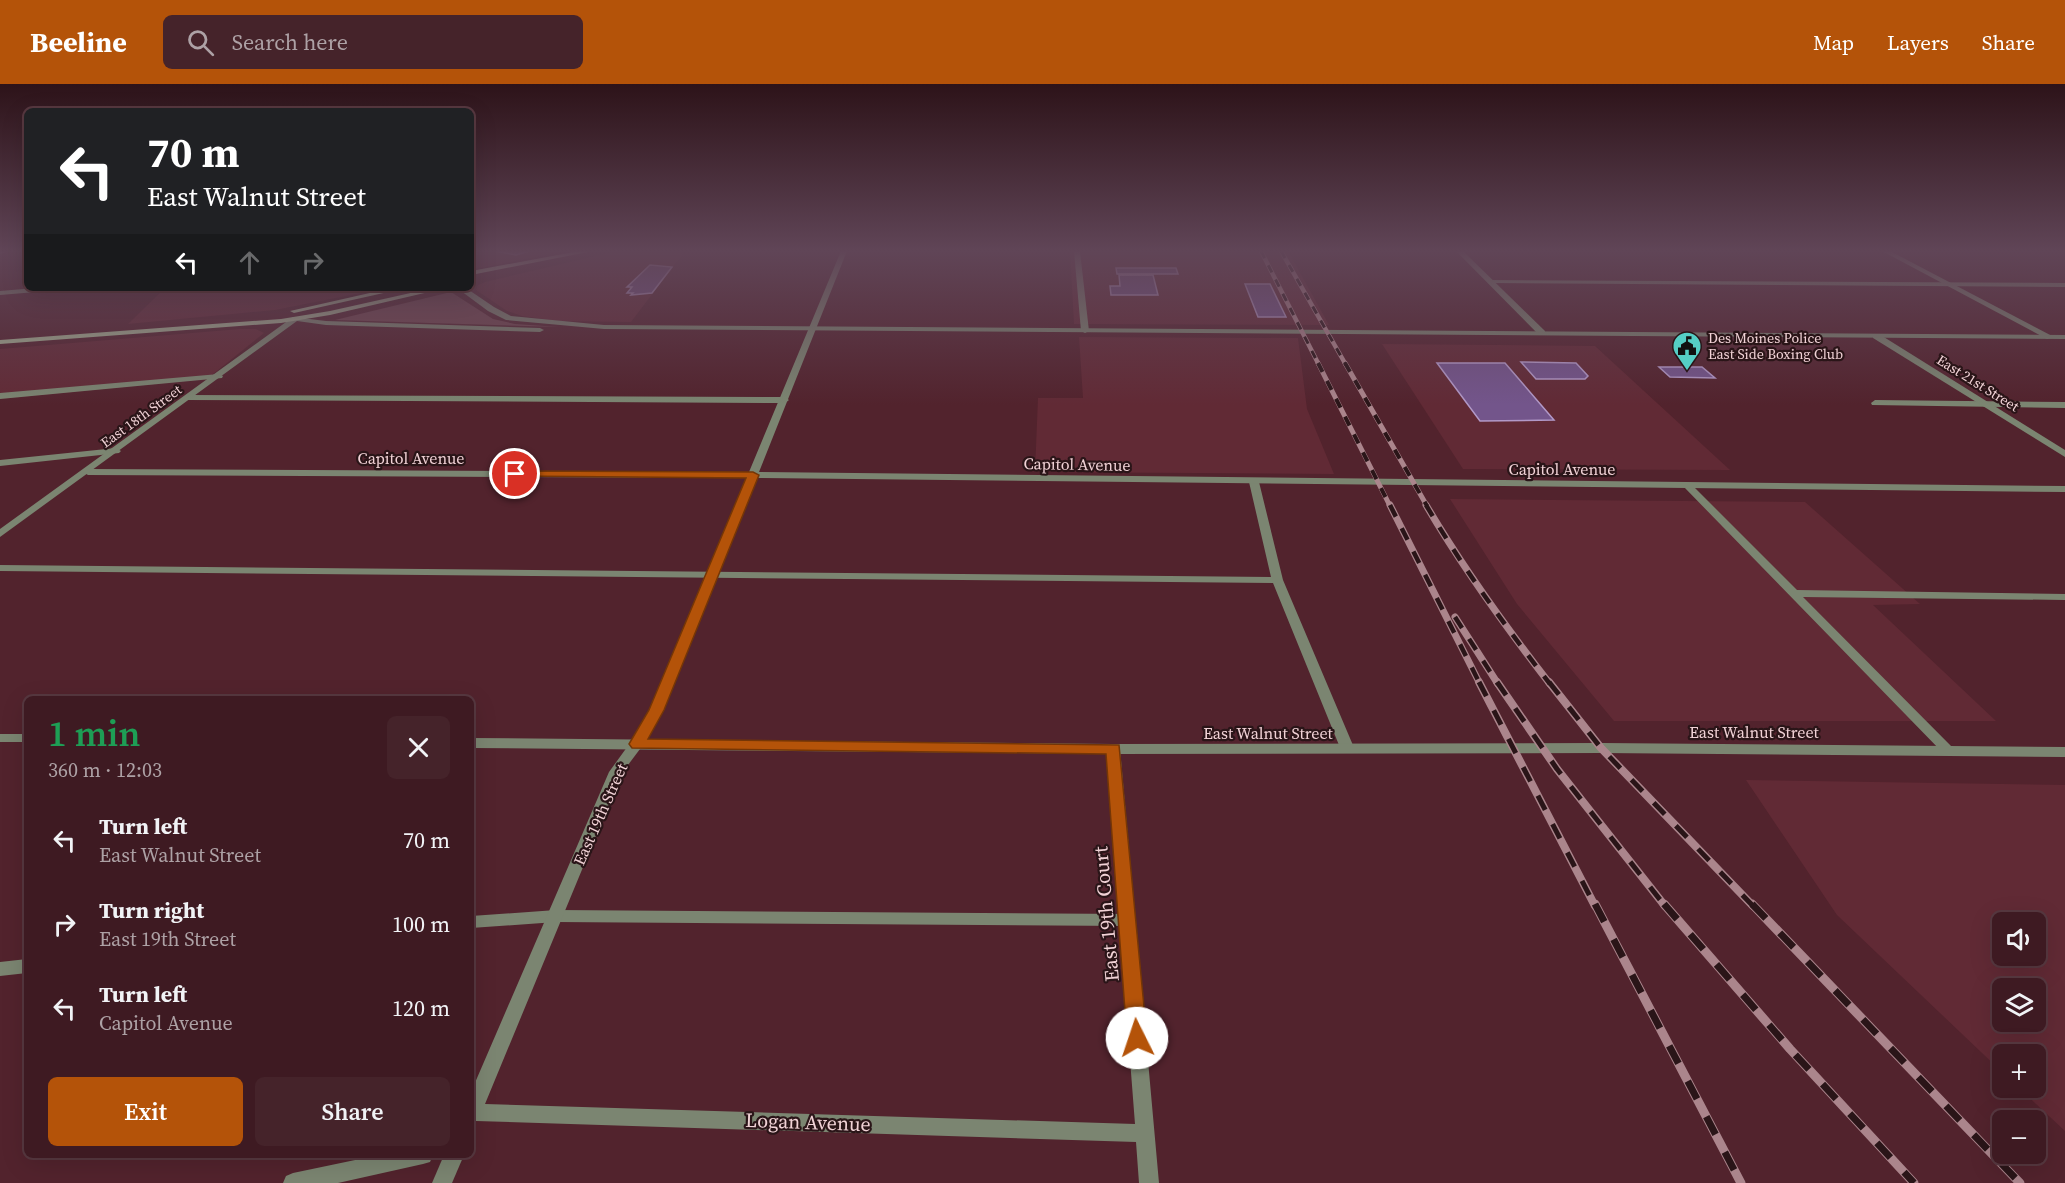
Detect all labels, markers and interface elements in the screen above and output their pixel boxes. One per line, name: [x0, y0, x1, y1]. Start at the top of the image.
search box: [163, 15, 583, 69]
text: Beeline: [30, 23, 127, 61]
icon: search: [184, 26, 217, 59]
text: Search here: [232, 27, 348, 57]
text: Map: [1813, 28, 1854, 57]
text: Layers: [1887, 28, 1949, 57]
text: Share: [1982, 28, 2035, 57]
text: 70 m: [147, 123, 240, 181]
icon: left: [48, 132, 126, 210]
text: East Walnut Street: [147, 178, 366, 215]
icon: left: [170, 246, 203, 279]
icon: ahead: [233, 246, 266, 279]
icon: right: [296, 246, 329, 279]
place label: Des Moines Police East Side Boxing Club: [1708, 328, 1843, 364]
public building icon: Des Moines Police East Side Boxing Club: [1671, 330, 1703, 372]
street label: East 21st Street: [1933, 350, 2023, 416]
street label: East 18th Street: [96, 379, 186, 452]
street label: Capitol Avenue: [358, 447, 464, 469]
pin: [489, 448, 540, 499]
street label: Capitol Avenue: [1023, 452, 1131, 476]
icon: arrive: [498, 457, 531, 490]
street label: Capitol Avenue: [1509, 458, 1615, 480]
text: 1 min: [48, 709, 140, 758]
button: close: [387, 716, 450, 779]
street label: East Walnut Street: [1689, 721, 1820, 743]
street label: East Walnut Street: [1203, 722, 1334, 744]
text: 360 m · 12:03: [48, 756, 162, 784]
street label: East 19th Street: [568, 759, 633, 869]
text: Turn left: [99, 811, 187, 841]
icon: left: [48, 824, 81, 857]
text: 70 m: [403, 825, 450, 855]
text: East Walnut Street: [99, 841, 261, 869]
street label: East 19th Court: [1086, 845, 1126, 983]
text: Turn right: [99, 895, 204, 925]
icon: right: [48, 908, 81, 941]
text: 100 m: [392, 909, 450, 939]
map controls: [1992, 912, 2046, 1164]
button: sound: [1992, 912, 2046, 966]
text: East 19th Street: [99, 925, 236, 953]
button: layers: [1992, 978, 2046, 1032]
text: Turn left: [99, 979, 187, 1009]
icon: left: [48, 992, 81, 1025]
text: 120 m: [392, 993, 450, 1023]
position arrow: [1105, 1006, 1169, 1070]
text: Capitol Avenue: [99, 1009, 233, 1037]
button: +: [1992, 1044, 2046, 1098]
button: Exit: [48, 1077, 243, 1146]
button: Share: [255, 1077, 450, 1146]
street label: Logan Avenue: [745, 1106, 871, 1138]
button: −: [1992, 1110, 2046, 1164]

